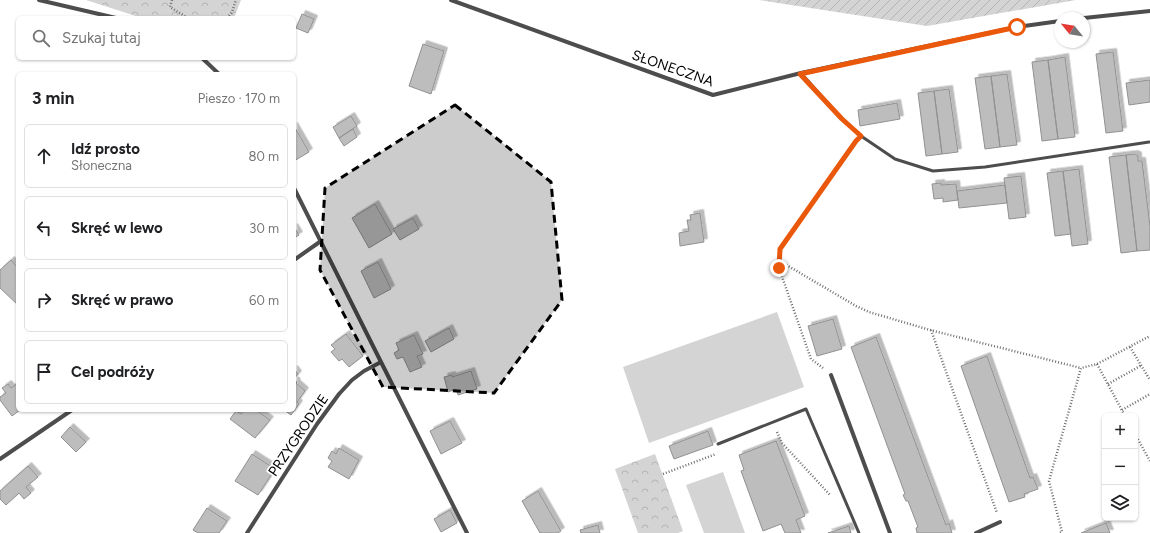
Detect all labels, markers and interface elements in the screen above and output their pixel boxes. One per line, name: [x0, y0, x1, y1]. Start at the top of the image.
north arrow: [1054, 12, 1090, 48]
search box: [16, 16, 296, 60]
route start: [1008, 18, 1026, 36]
icon: search: [30, 27, 52, 49]
text: Szukaj tutaj: [62, 29, 141, 47]
street label: SŁONECZNA: [630, 47, 716, 91]
text: 3 min: [32, 88, 74, 108]
text: Pieszo · 170 m: [198, 91, 280, 106]
text: Idź prosto: [71, 140, 140, 158]
icon: ahead: [33, 145, 55, 167]
text: 80 m: [248, 149, 279, 164]
text: Słoneczna: [71, 158, 132, 173]
icon: left: [33, 217, 55, 239]
text: Skręć w lewo: [71, 219, 163, 237]
text: 30 m: [249, 221, 279, 236]
route end: [770, 259, 788, 277]
icon: right: [33, 289, 55, 311]
text: Skręć w prawo: [71, 291, 174, 309]
text: 60 m: [249, 293, 279, 308]
icon: arrive: [33, 361, 55, 383]
text: Cel podróży: [71, 363, 154, 381]
street label: PRZYGRODZIE: [265, 391, 332, 480]
map controls: [1102, 413, 1138, 521]
button: +: [1102, 413, 1138, 449]
button: −: [1102, 449, 1138, 485]
button: layers: [1102, 485, 1138, 521]

